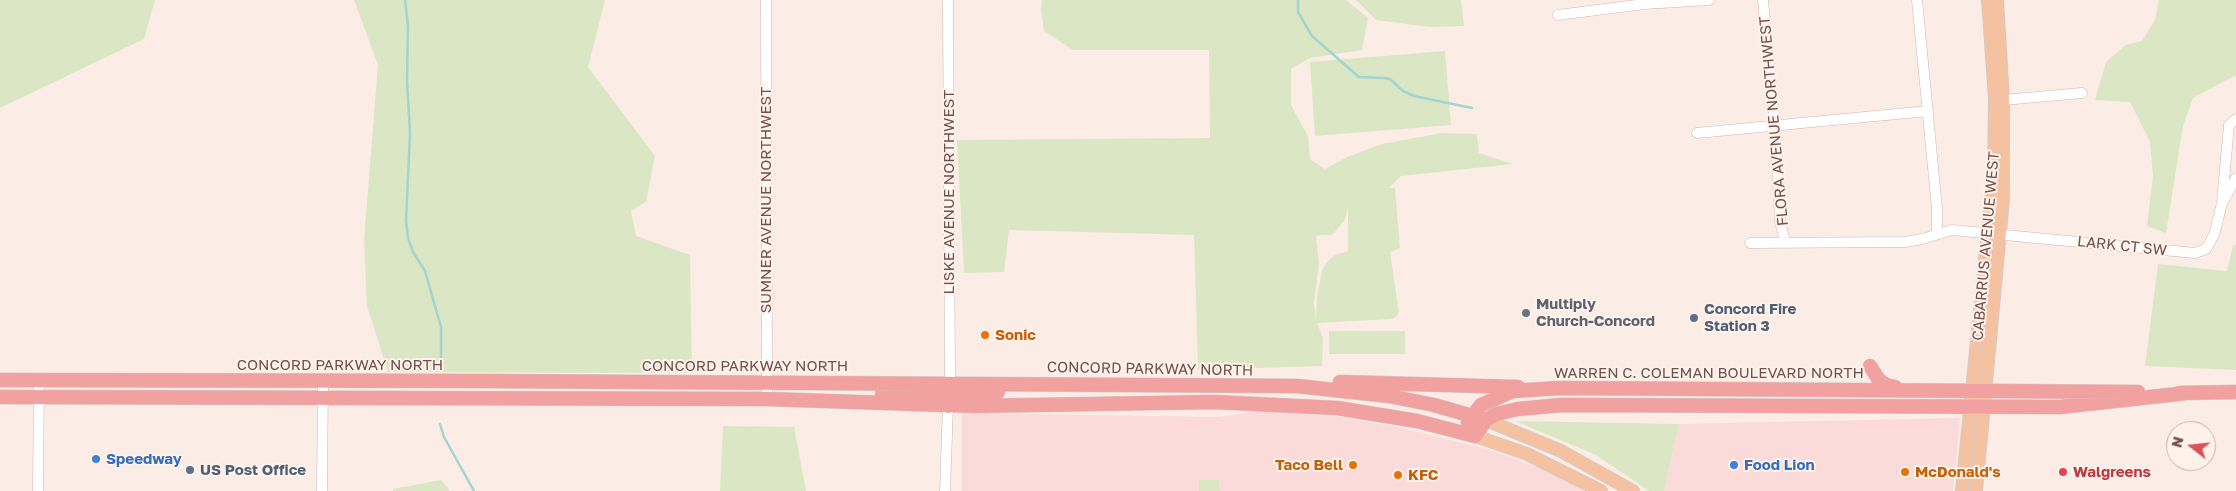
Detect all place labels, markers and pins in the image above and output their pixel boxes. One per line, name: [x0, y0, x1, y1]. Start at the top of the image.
place label: Multiply Church-Concord: [1536, 295, 1655, 330]
place label: Concord Fire Station 3: [1704, 300, 1796, 335]
marker: Multiply Church-Concord: [1520, 307, 1532, 319]
marker: Concord Fire Station 3: [1688, 312, 1700, 324]
place label: Sonic: [995, 326, 1036, 344]
marker: Sonic: [979, 329, 991, 341]
place label: Speedway: [106, 450, 182, 468]
marker: Speedway: [90, 453, 102, 465]
place label: Taco Bell: [1275, 456, 1343, 474]
place label: Food Lion: [1744, 456, 1814, 474]
marker: Taco Bell: [1347, 459, 1359, 471]
marker: Food Lion: [1728, 459, 1740, 471]
place label: US Post Office: [200, 461, 306, 479]
place label: McDonald's: [1915, 463, 2001, 481]
place label: Walgreens: [2073, 463, 2151, 481]
marker: US Post Office: [184, 464, 196, 476]
place label: KFC: [1408, 466, 1438, 484]
marker: McDonald's: [1899, 466, 1911, 478]
marker: Walgreens: [2057, 466, 2069, 478]
marker: KFC: [1392, 469, 1404, 481]

